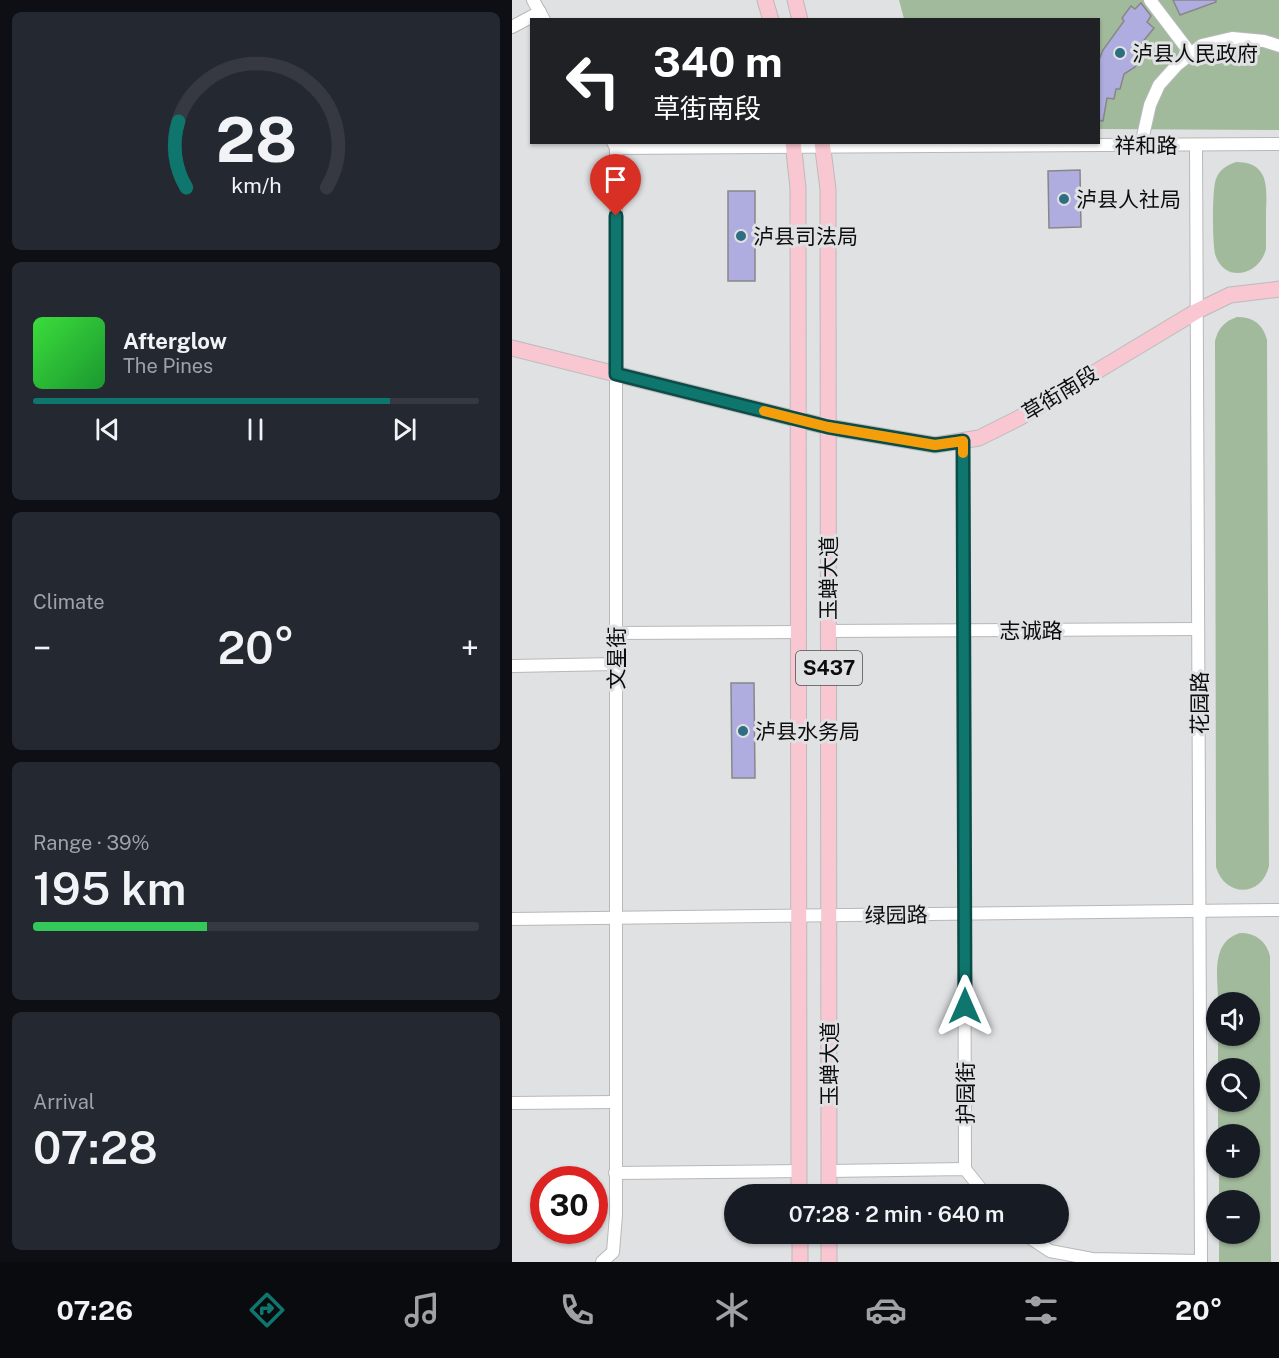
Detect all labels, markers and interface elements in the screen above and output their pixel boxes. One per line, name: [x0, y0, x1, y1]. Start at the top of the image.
text: 340 m: [653, 37, 783, 86]
place label: 泸县人民政府: [1132, 41, 1258, 66]
icon: left: [554, 42, 632, 120]
marker: 泸县人民政府: [1113, 46, 1127, 60]
text: 草街南段: [653, 92, 761, 124]
text: 28: [215, 103, 297, 176]
street label: 祥和路: [1115, 133, 1178, 158]
pin: [590, 154, 641, 216]
icon: arrive: [599, 163, 632, 196]
text: km/h: [231, 173, 281, 198]
place label: 泸县人社局: [1076, 187, 1181, 212]
marker: 泸县人社局: [1057, 192, 1071, 206]
place label: 泸县司法局: [753, 224, 858, 249]
marker: 泸县司法局: [734, 229, 748, 243]
text: Afterglow: [123, 328, 227, 354]
text: The Pines: [123, 354, 213, 378]
street label: 草街南段: [1018, 361, 1102, 425]
icon: previous: [91, 413, 124, 446]
icon: pause: [239, 413, 272, 446]
icon: next: [388, 413, 421, 446]
street label: 玉蝉大道: [816, 536, 841, 620]
text: Climate: [33, 590, 105, 614]
street label: 志诚路: [1000, 618, 1063, 643]
text: 20°: [217, 621, 295, 674]
street label: 文星街: [604, 627, 629, 690]
text: −: [33, 629, 51, 667]
text: +: [461, 629, 479, 667]
road number: S437: [796, 651, 862, 685]
street label: 花园路: [1187, 672, 1212, 735]
place label: 泸县水务局: [755, 719, 860, 744]
marker: 泸县水务局: [736, 724, 750, 738]
text: Range · 39%: [33, 831, 149, 855]
text: 195 km: [33, 862, 186, 915]
street label: 绿园路: [864, 902, 928, 928]
position arrow: [933, 974, 997, 1038]
map controls: [1206, 992, 1260, 1244]
button: sound: [1206, 992, 1260, 1046]
street label: 玉蝉大道: [817, 1022, 842, 1106]
button: search: [1206, 1058, 1260, 1112]
street label: 护园街: [953, 1062, 978, 1125]
text: Arrival: [33, 1090, 95, 1114]
text: 07:28: [33, 1121, 158, 1174]
button: +: [1206, 1124, 1260, 1178]
speed limit sign: 30: [530, 1166, 608, 1244]
button: −: [1206, 1190, 1260, 1244]
text: 07:28 · 2 min · 640 m: [789, 1201, 1004, 1227]
icon: directions: [246, 1289, 288, 1331]
icon: music: [401, 1289, 443, 1331]
icon: phone: [556, 1289, 598, 1331]
icon: climate: [711, 1289, 753, 1331]
icon: car: [865, 1289, 907, 1331]
icon: filters: [1020, 1289, 1062, 1331]
text: 07:26: [56, 1294, 133, 1326]
text: 20°: [1175, 1294, 1222, 1326]

